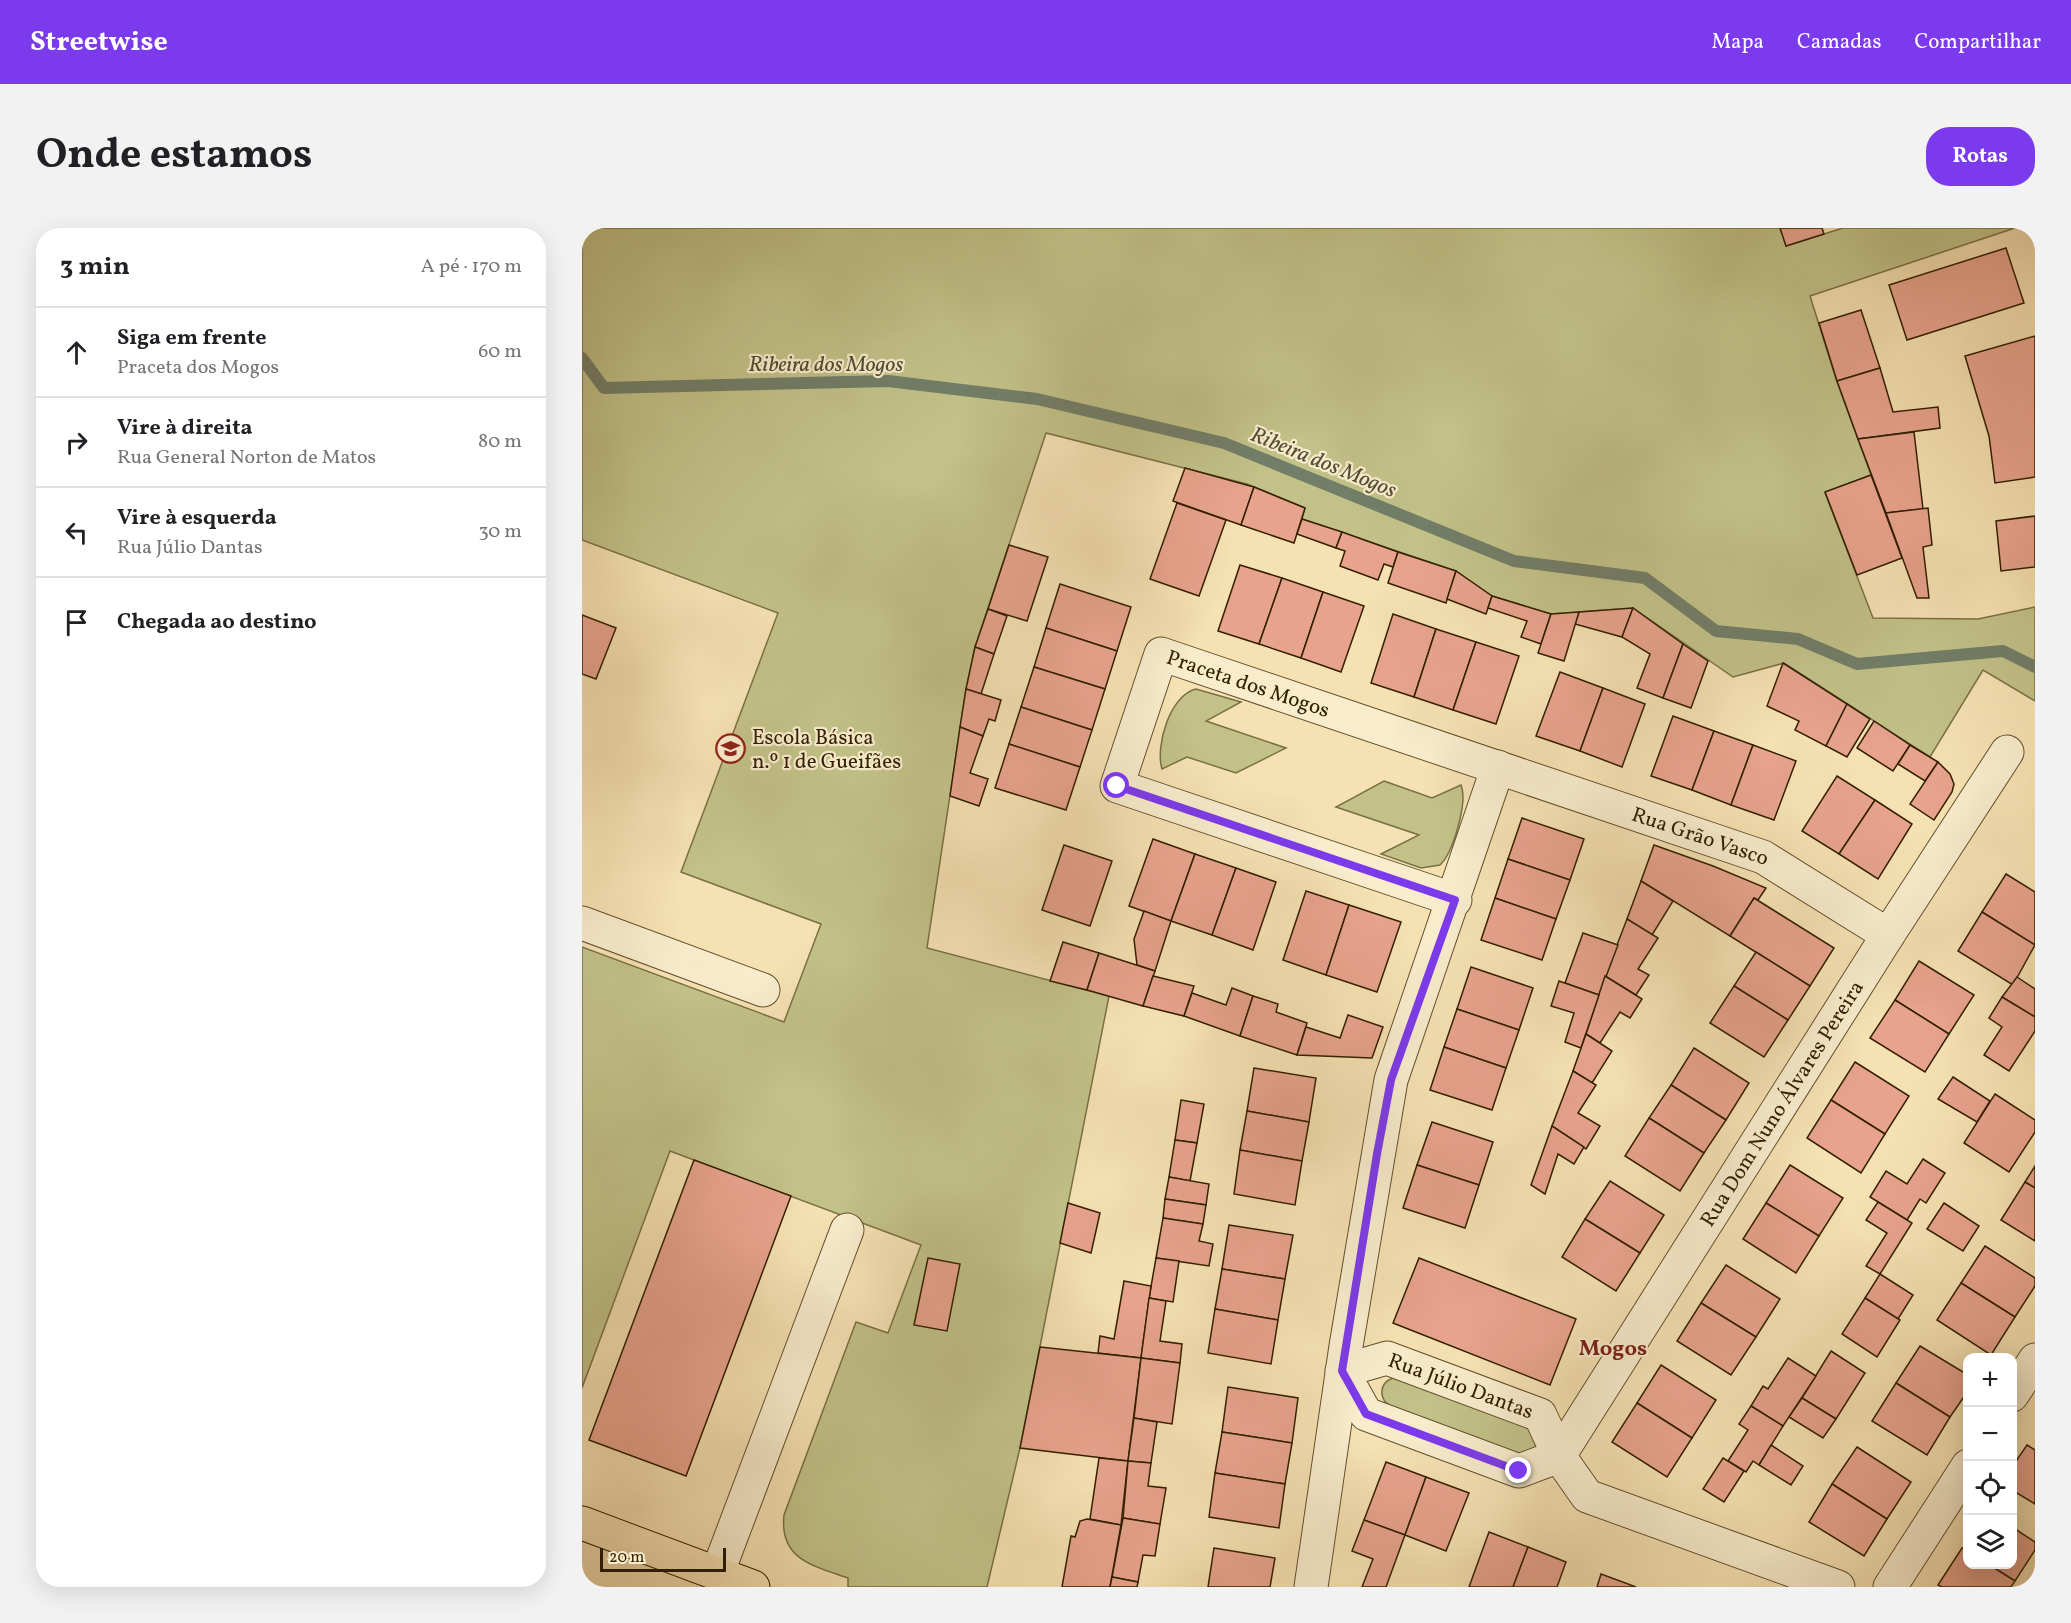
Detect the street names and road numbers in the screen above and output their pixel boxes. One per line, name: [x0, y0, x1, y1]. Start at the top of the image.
street label: Praceta dos Mogos: [1162, 644, 1333, 726]
street label: Rua Grão Vasco: [1628, 801, 1772, 874]
street label: Rua Dom Nuno Álvares Pereira: [1694, 975, 1872, 1233]
street label: Rua Júlio Dantas: [1384, 1347, 1537, 1427]

